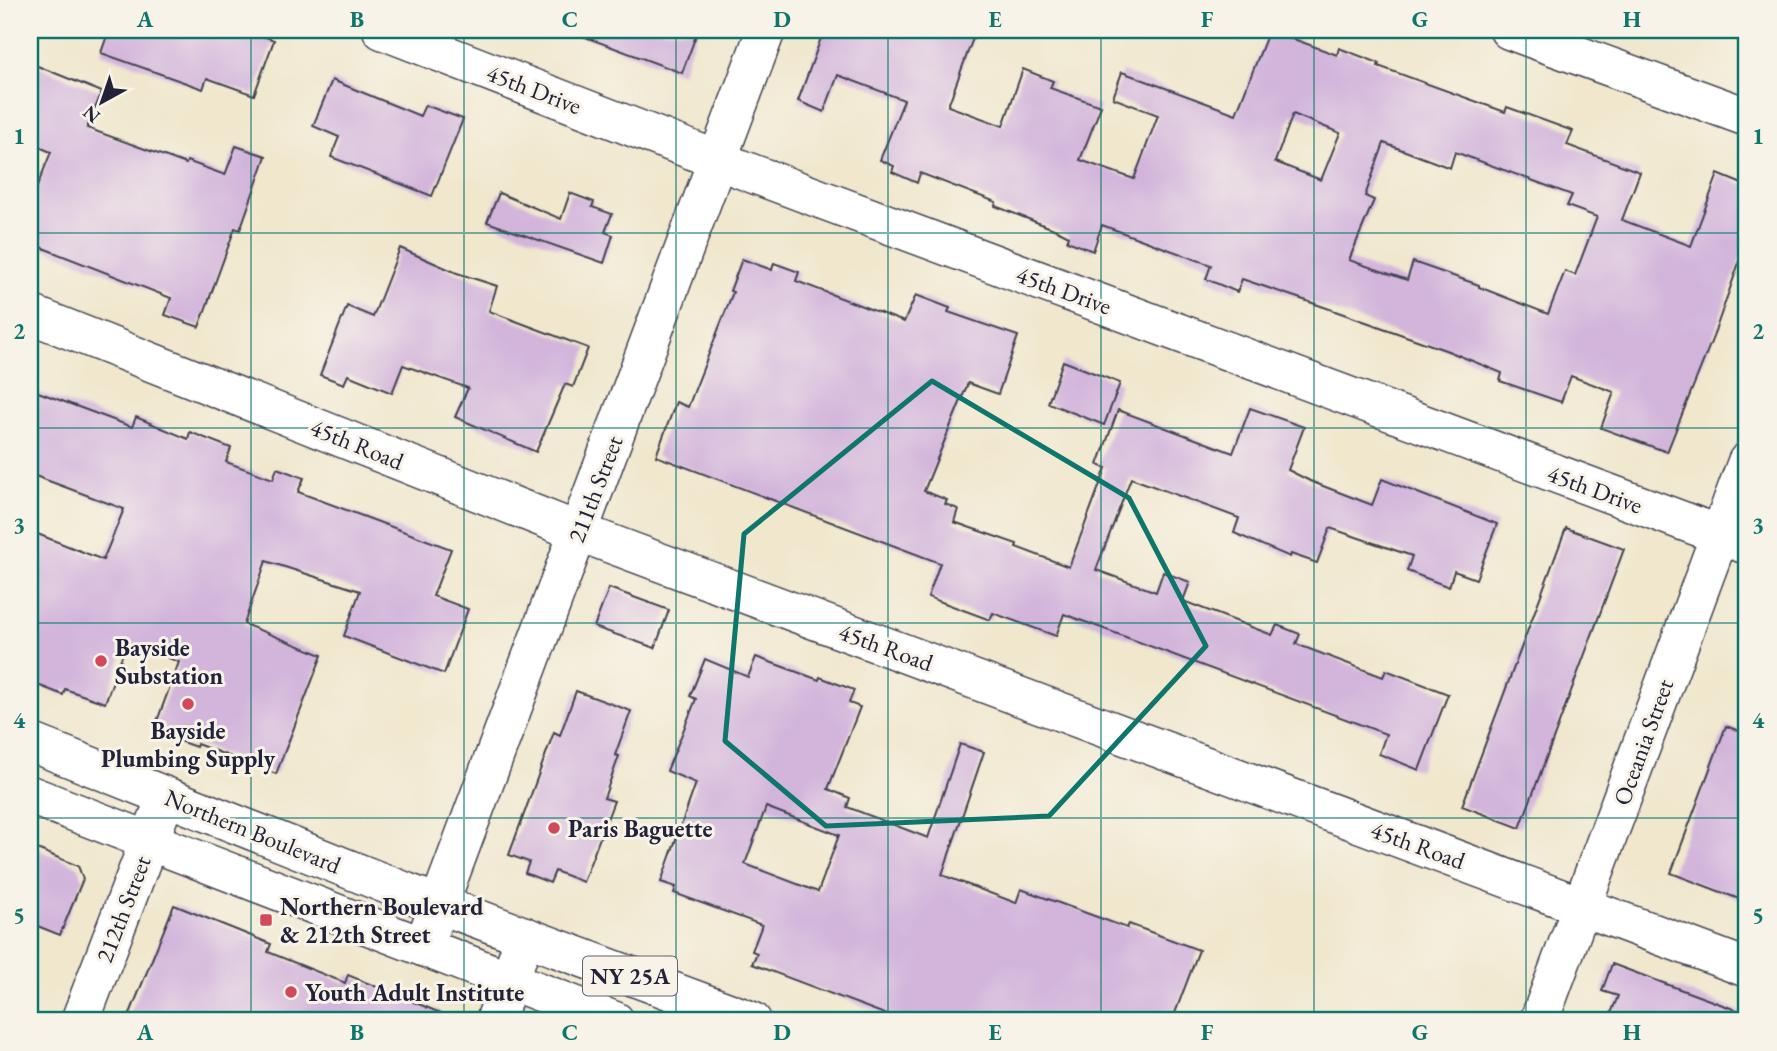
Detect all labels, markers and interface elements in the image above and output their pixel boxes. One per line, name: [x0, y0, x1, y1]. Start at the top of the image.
text: A: [136, 4, 154, 34]
text: B: [350, 4, 364, 34]
text: C: [562, 4, 578, 34]
text: D: [773, 4, 791, 34]
text: E: [988, 4, 1002, 34]
text: F: [1201, 4, 1214, 34]
text: G: [1412, 4, 1428, 34]
text: H: [1623, 4, 1641, 34]
street label: 45th Drive: [482, 57, 586, 121]
north arrow: [66, 66, 136, 136]
text: N: [77, 100, 105, 129]
text: 1: [13, 121, 25, 151]
text: 1: [1752, 121, 1764, 151]
street label: 45th Drive: [1012, 259, 1116, 321]
text: 2: [13, 316, 25, 346]
text: 2: [1752, 316, 1764, 346]
street label: 45th Road: [306, 411, 409, 477]
street label: 211th Street: [560, 431, 630, 547]
street label: 45th Drive: [1543, 458, 1647, 520]
text: 3: [13, 510, 25, 540]
text: 3: [1752, 510, 1764, 540]
street label: 45th Road: [835, 616, 938, 679]
place label: Bayside Substation: [115, 632, 223, 691]
marker: Bayside Substation: [93, 653, 109, 669]
street label: Oceania Street: [1606, 674, 1680, 809]
marker: Bayside Plumbing Supply: [180, 696, 196, 712]
text: 4: [13, 705, 26, 735]
text: 4: [1752, 705, 1765, 735]
place label: Bayside Plumbing Supply: [101, 715, 276, 775]
street label: Northern Boulevard: [160, 782, 346, 881]
place label: Paris Baguette: [568, 813, 713, 845]
street label: 45th Road: [1367, 814, 1470, 877]
marker: Paris Baguette: [546, 820, 562, 836]
street label: 212th Street: [88, 851, 158, 967]
place label: Northern Boulevard & 212th Street: [280, 891, 484, 950]
text: 5: [13, 900, 25, 930]
text: 5: [1752, 900, 1764, 930]
marker: Northern Boulevard & 212th Street: [258, 912, 274, 928]
road number: NY 25A: [583, 956, 677, 995]
place label: Youth Adult Institute: [305, 977, 524, 1008]
marker: Youth Adult Institute: [283, 984, 299, 1000]
text: A: [136, 1017, 154, 1047]
text: B: [350, 1017, 364, 1047]
text: C: [562, 1017, 578, 1047]
text: D: [773, 1017, 791, 1047]
text: E: [988, 1017, 1002, 1047]
text: F: [1201, 1017, 1214, 1047]
text: G: [1412, 1017, 1428, 1047]
text: H: [1623, 1017, 1641, 1047]

